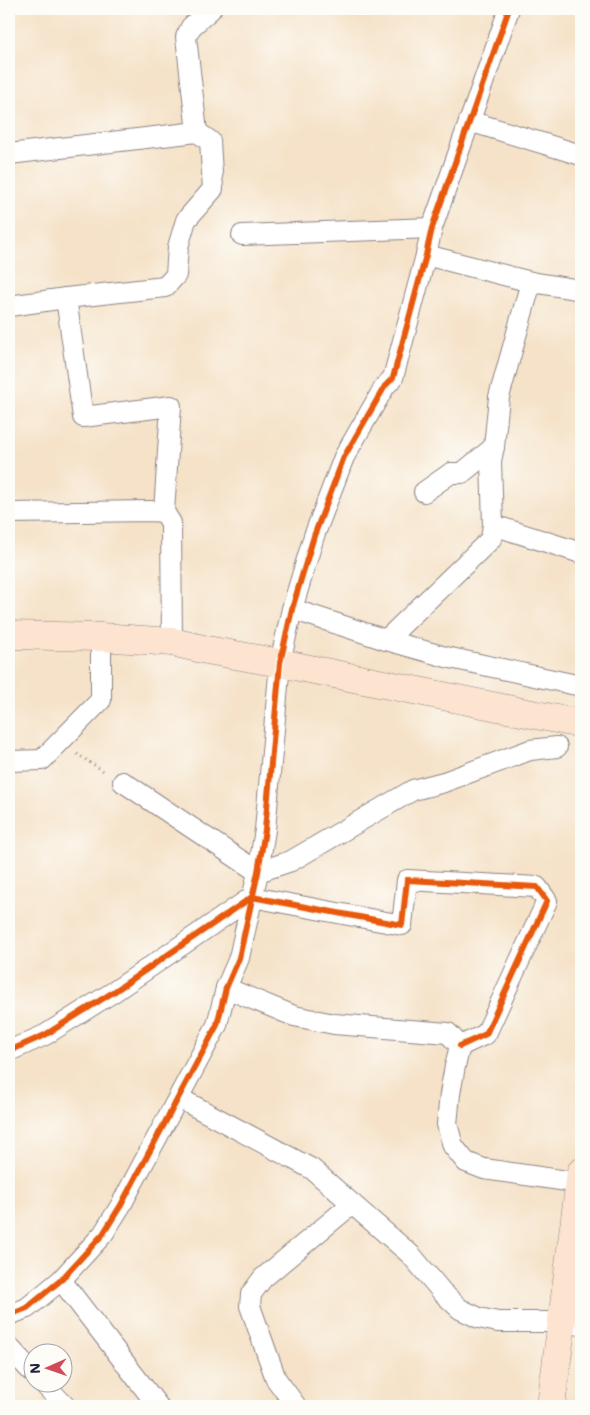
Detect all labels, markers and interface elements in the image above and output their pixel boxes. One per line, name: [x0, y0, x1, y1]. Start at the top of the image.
north arrow: [22, 1342, 72, 1392]
text: N: [25, 1363, 44, 1374]

